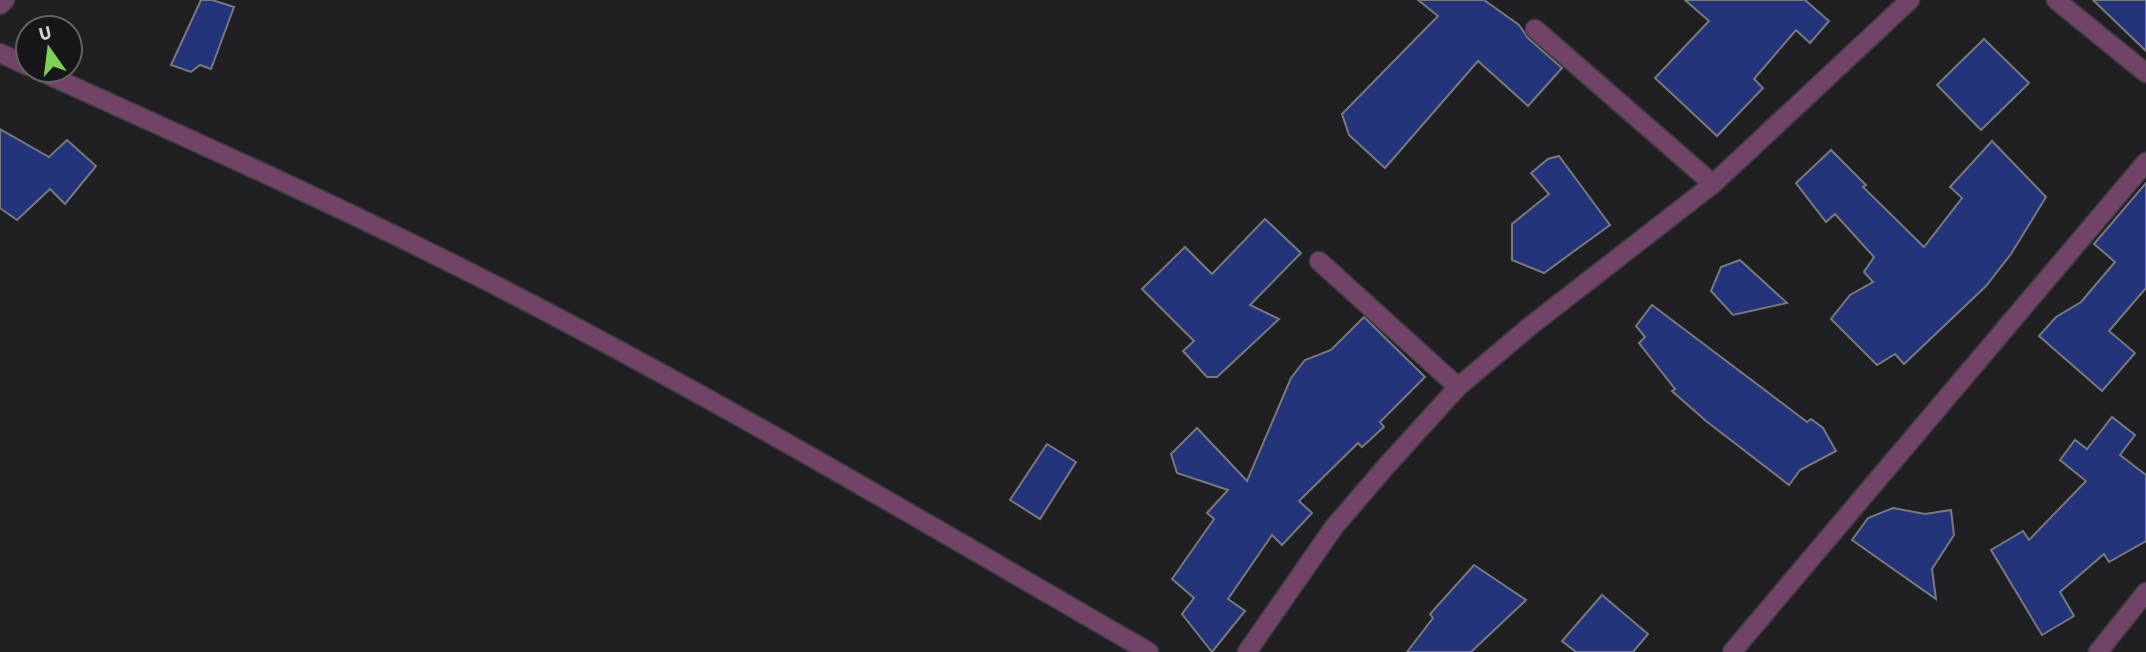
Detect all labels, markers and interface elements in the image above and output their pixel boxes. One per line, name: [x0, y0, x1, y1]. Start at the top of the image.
north arrow: [14, 14, 84, 84]
text: U: [36, 19, 55, 49]

